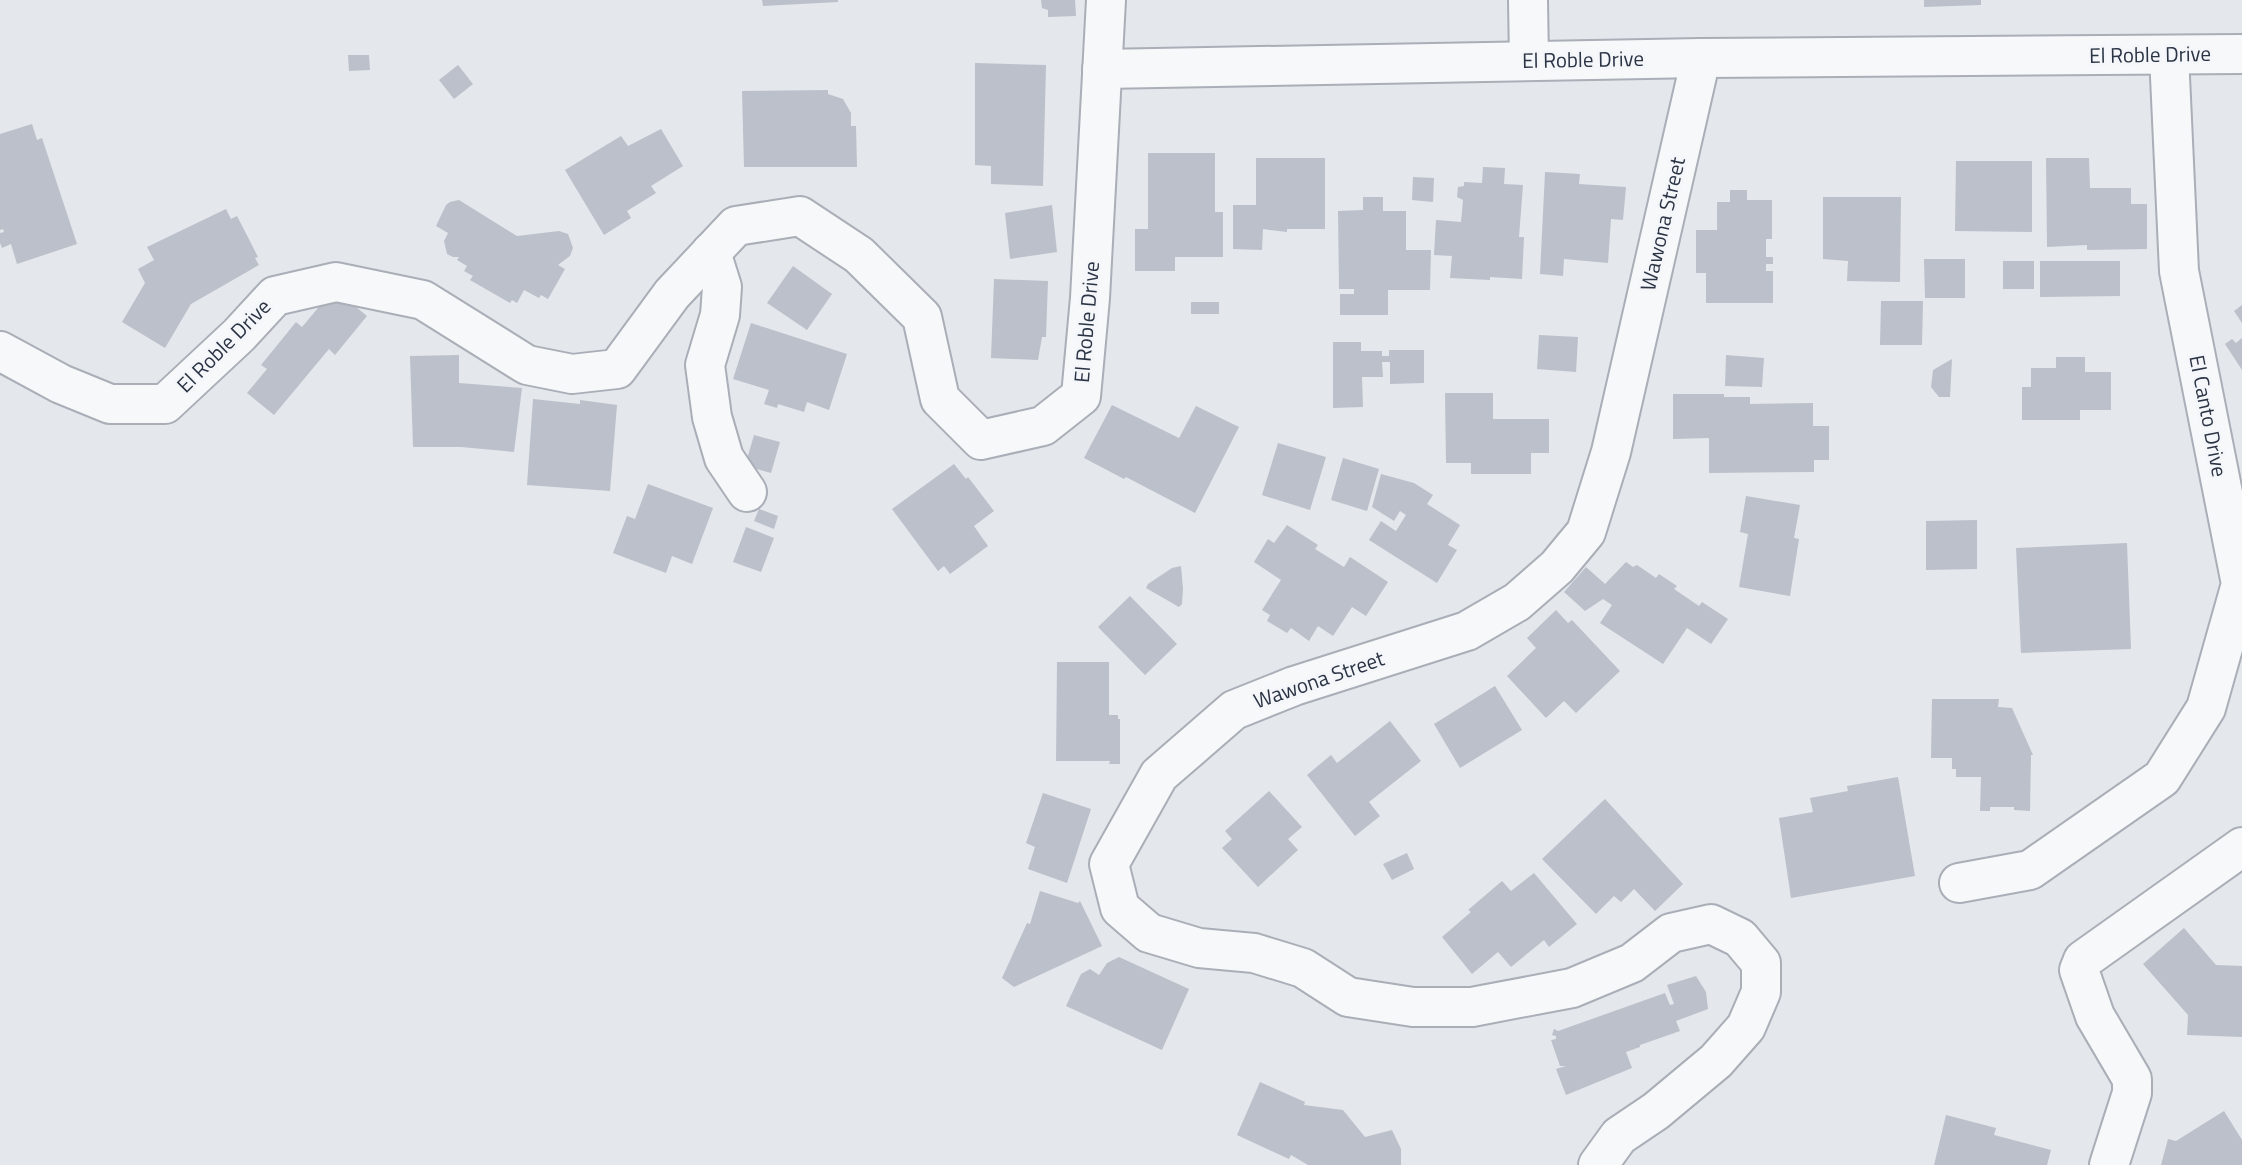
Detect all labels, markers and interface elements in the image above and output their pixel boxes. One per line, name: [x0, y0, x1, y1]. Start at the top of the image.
street label: El Roble Drive: [2089, 37, 2211, 71]
street label: El Roble Drive: [1522, 42, 1644, 76]
street label: Wawona Street: [1631, 153, 1693, 294]
street label: El Roble Drive: [1065, 260, 1107, 384]
street label: El Roble Drive: [169, 291, 278, 400]
street label: El Canto Drive: [2182, 352, 2236, 479]
street label: Wawona Street: [1249, 642, 1389, 716]

